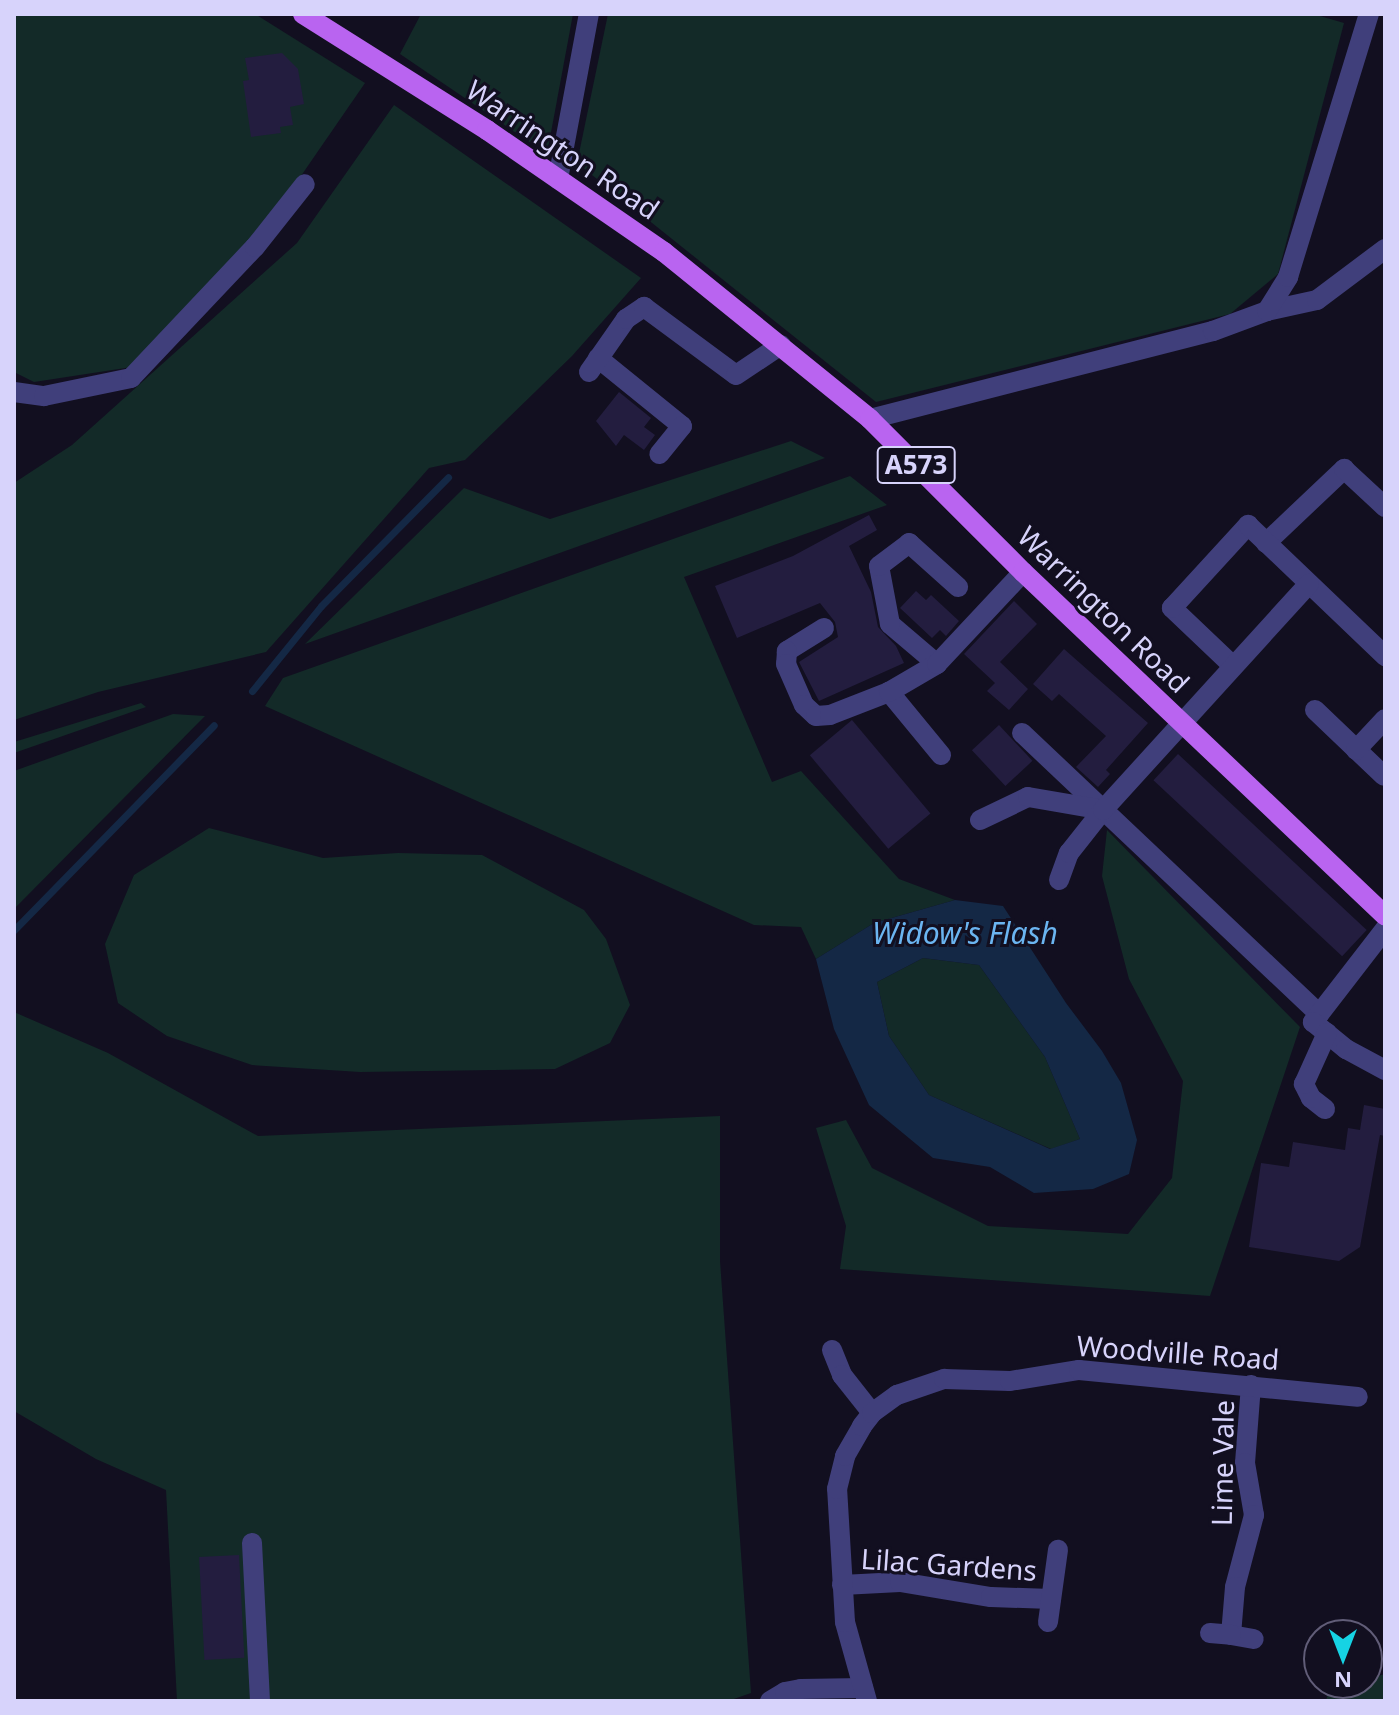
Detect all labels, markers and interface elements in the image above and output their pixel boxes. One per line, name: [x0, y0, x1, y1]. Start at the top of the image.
street label: Warrington Road: [460, 72, 666, 226]
road number: A573: [876, 443, 956, 487]
street label: Warrington Road: [1011, 519, 1197, 699]
water label: Widow's Flash: [872, 915, 1058, 951]
street label: Woodville Road: [1076, 1328, 1280, 1376]
street label: Lime Vale: [1204, 1400, 1240, 1526]
street label: Lilac Gardens: [860, 1541, 1038, 1587]
north arrow: [1303, 1619, 1383, 1699]
text: N: [1334, 1666, 1352, 1696]

